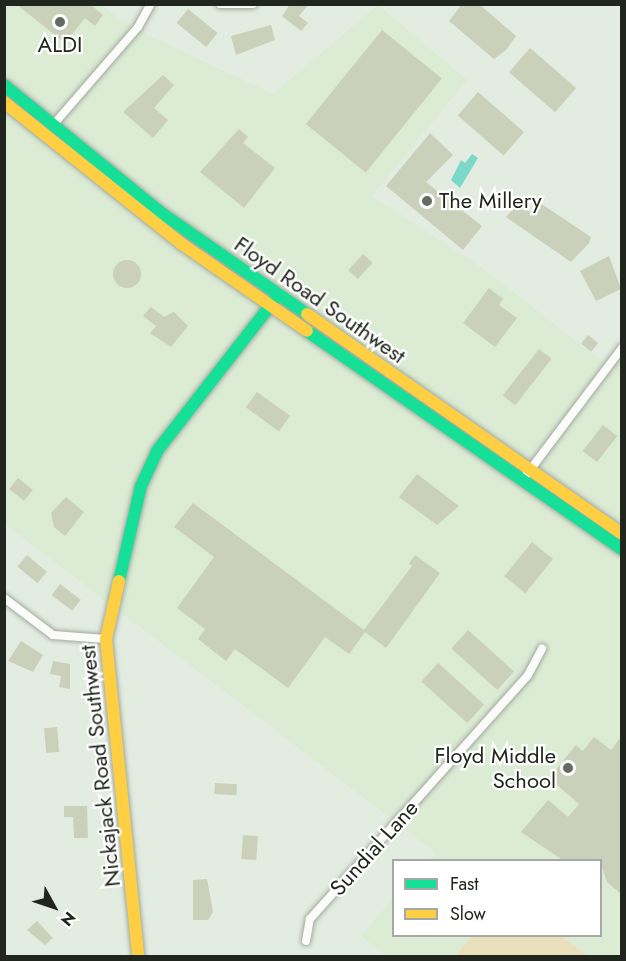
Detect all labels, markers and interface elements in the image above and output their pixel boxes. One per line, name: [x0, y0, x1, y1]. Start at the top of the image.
marker: ALDI: [53, 15, 67, 29]
place label: ALDI: [38, 32, 82, 58]
place label: The Millery: [439, 188, 542, 214]
marker: The Millery: [420, 194, 434, 208]
street label: Floyd Road Southwest: [229, 231, 411, 369]
street label: Nickajack Road Southwest: [74, 644, 126, 888]
place label: Floyd Middle School: [434, 742, 556, 794]
marker: Floyd Middle School: [561, 761, 575, 775]
street label: Sundial Lane: [324, 795, 424, 901]
legend: [392, 859, 602, 937]
text: Fast: [450, 871, 479, 897]
north arrow: [24, 877, 84, 937]
text: Slow: [450, 901, 486, 927]
text: N: [55, 907, 81, 931]

